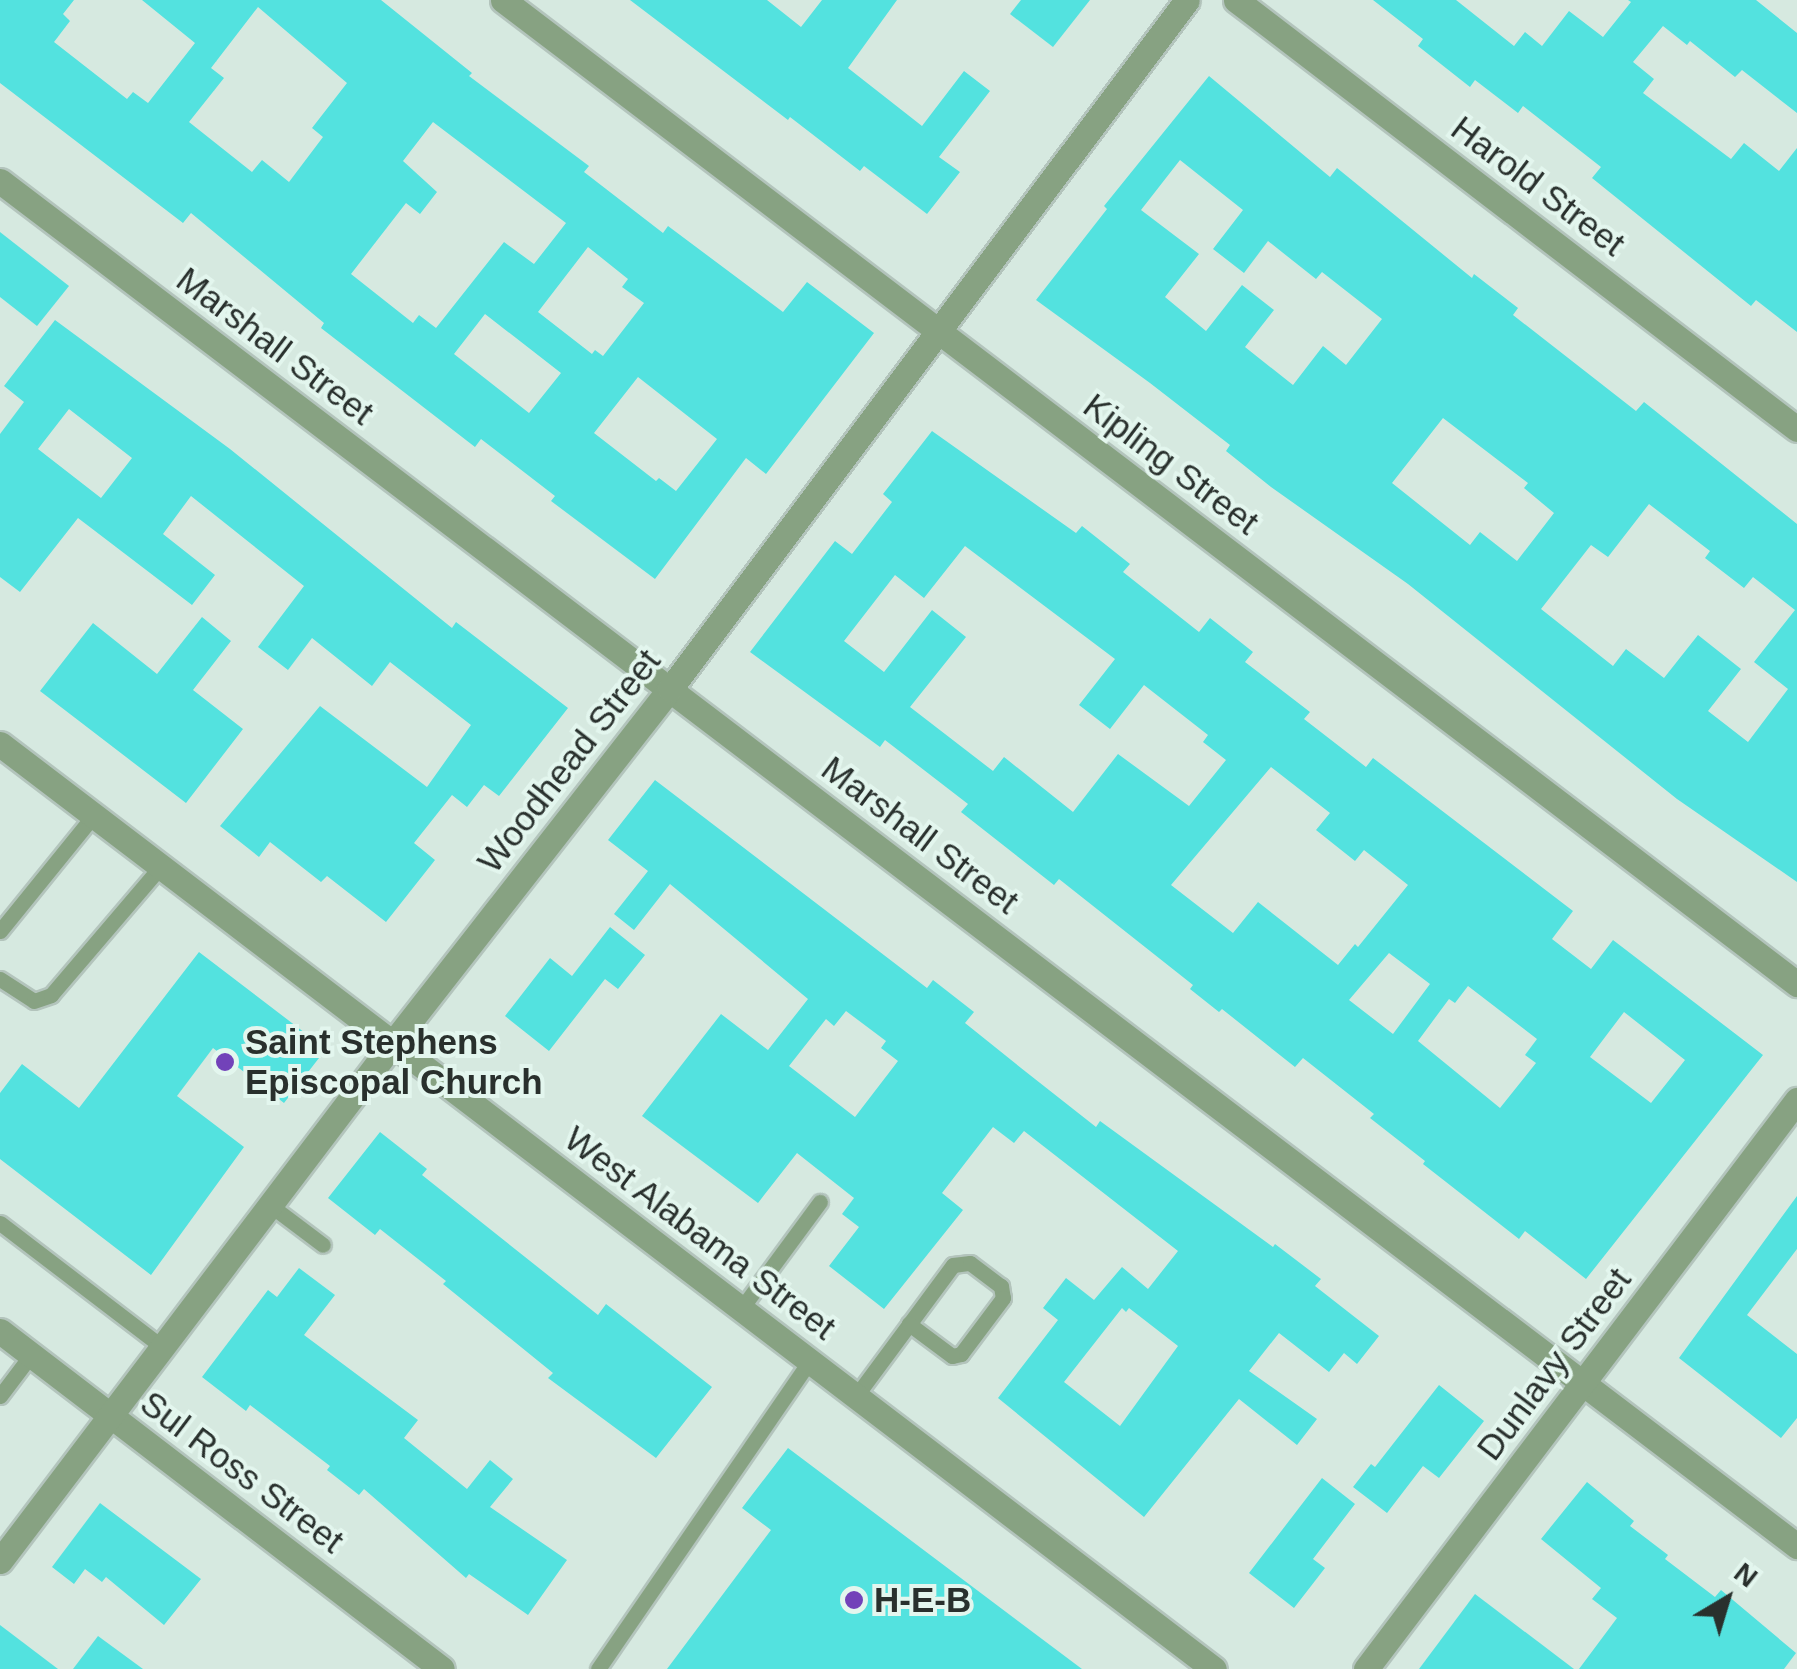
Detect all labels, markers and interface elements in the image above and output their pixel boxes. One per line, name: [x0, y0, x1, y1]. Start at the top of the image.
street label: Harold Street: [1443, 107, 1633, 265]
street label: Marshall Street: [168, 258, 382, 434]
street label: Kipling Street: [1075, 385, 1267, 543]
street label: Woodhead Street: [469, 641, 669, 881]
street label: Marshall Street: [813, 747, 1027, 923]
place label: Saint Stephens Episcopal Church: [245, 1021, 543, 1103]
marker: Saint Stephens Episcopal Church: [214, 1051, 236, 1073]
street label: West Alabama Street: [556, 1117, 844, 1349]
street label: Dunlavy Street: [1468, 1260, 1640, 1468]
street label: Sul Ross Street: [132, 1382, 352, 1562]
north arrow: [1677, 1549, 1777, 1649]
text: N: [1728, 1557, 1763, 1593]
place label: H-E-B: [874, 1579, 971, 1621]
marker: H-E-B: [843, 1589, 865, 1611]

